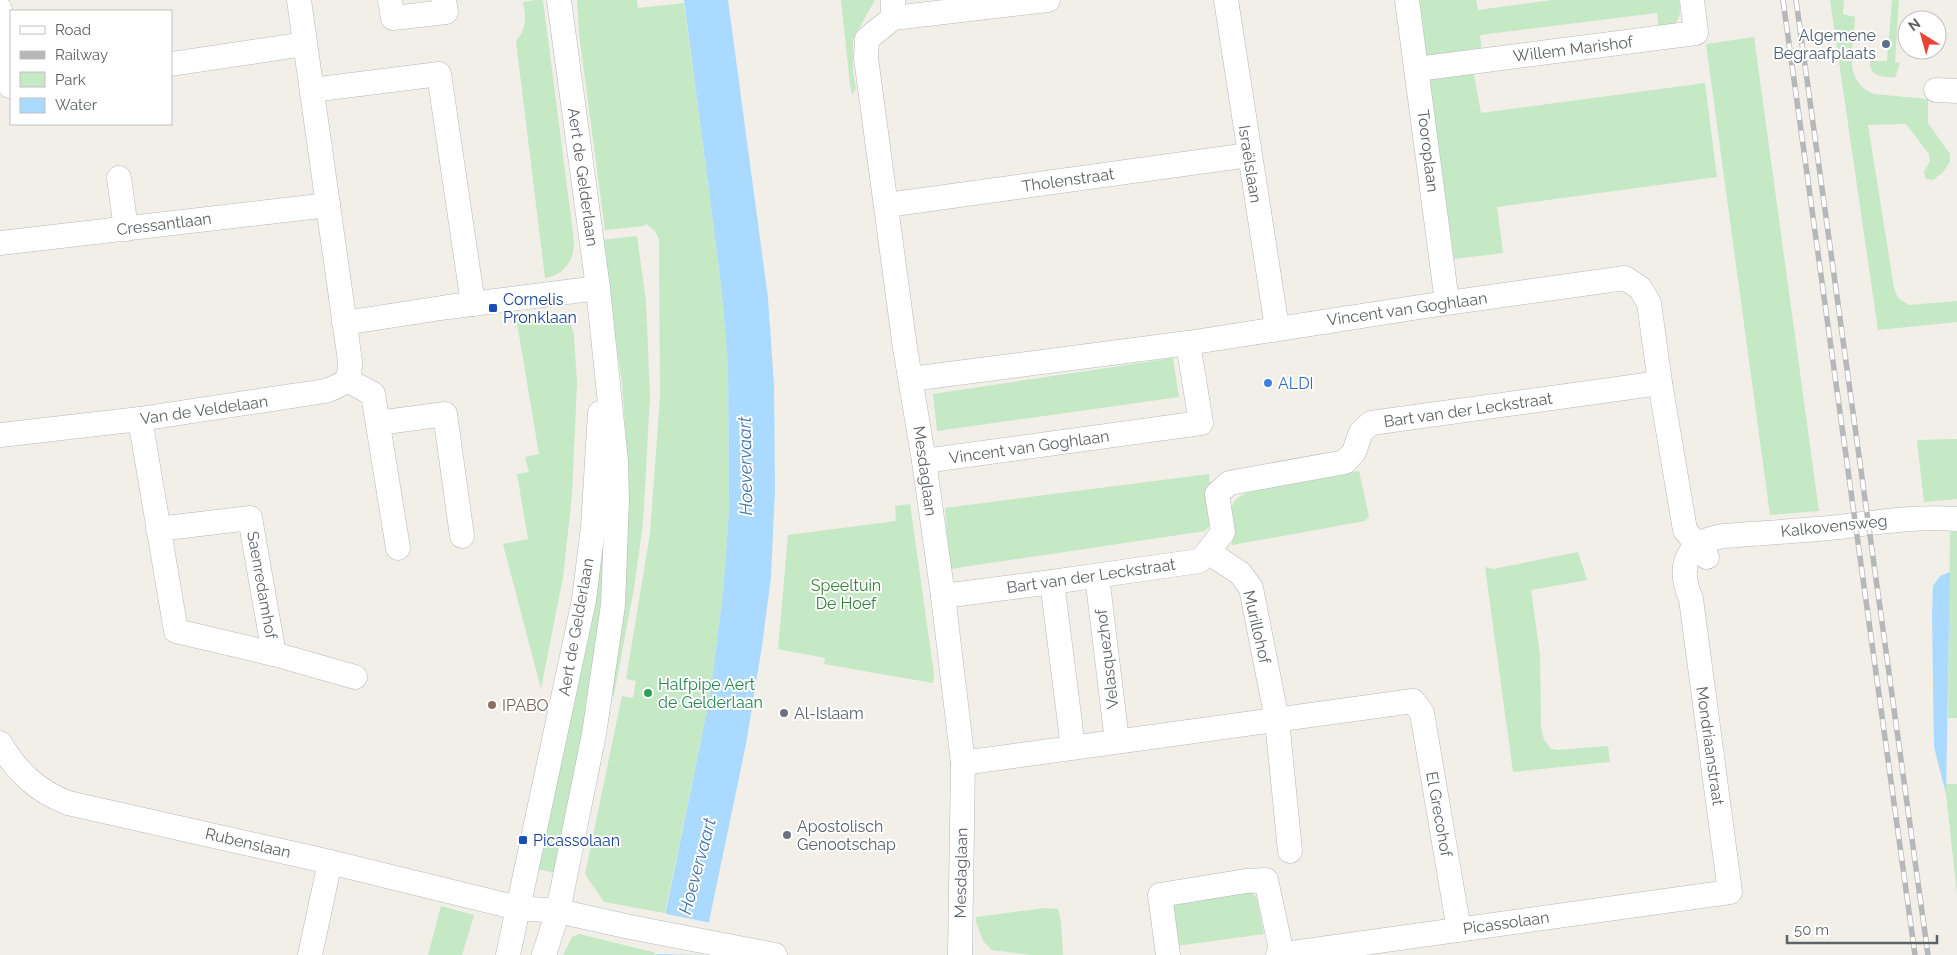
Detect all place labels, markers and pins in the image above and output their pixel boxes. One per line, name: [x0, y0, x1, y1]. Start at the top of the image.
place label: Algemene Begraafplaats: [1773, 26, 1876, 63]
marker: Algemene Begraafplaats: [1880, 38, 1892, 50]
place label: Cornelis Pronklaan: [503, 290, 577, 327]
marker: Cornelis Pronklaan: [487, 302, 499, 314]
place label: ALDI: [1278, 374, 1314, 393]
marker: ALDI: [1262, 377, 1274, 389]
place label: Halfpipe Aert de Gelderlaan: [658, 675, 763, 712]
marker: Halfpipe Aert de Gelderlaan: [642, 687, 654, 699]
place label: IPABO: [502, 696, 549, 715]
marker: IPABO: [486, 699, 498, 711]
place label: Al-Islaam: [794, 704, 864, 723]
marker: Al-Islaam: [778, 707, 790, 719]
place label: Apostolisch Genootschap: [797, 817, 896, 854]
marker: Apostolisch Genootschap: [781, 829, 793, 841]
place label: Picassolaan: [533, 831, 620, 850]
marker: Picassolaan: [517, 834, 529, 846]

